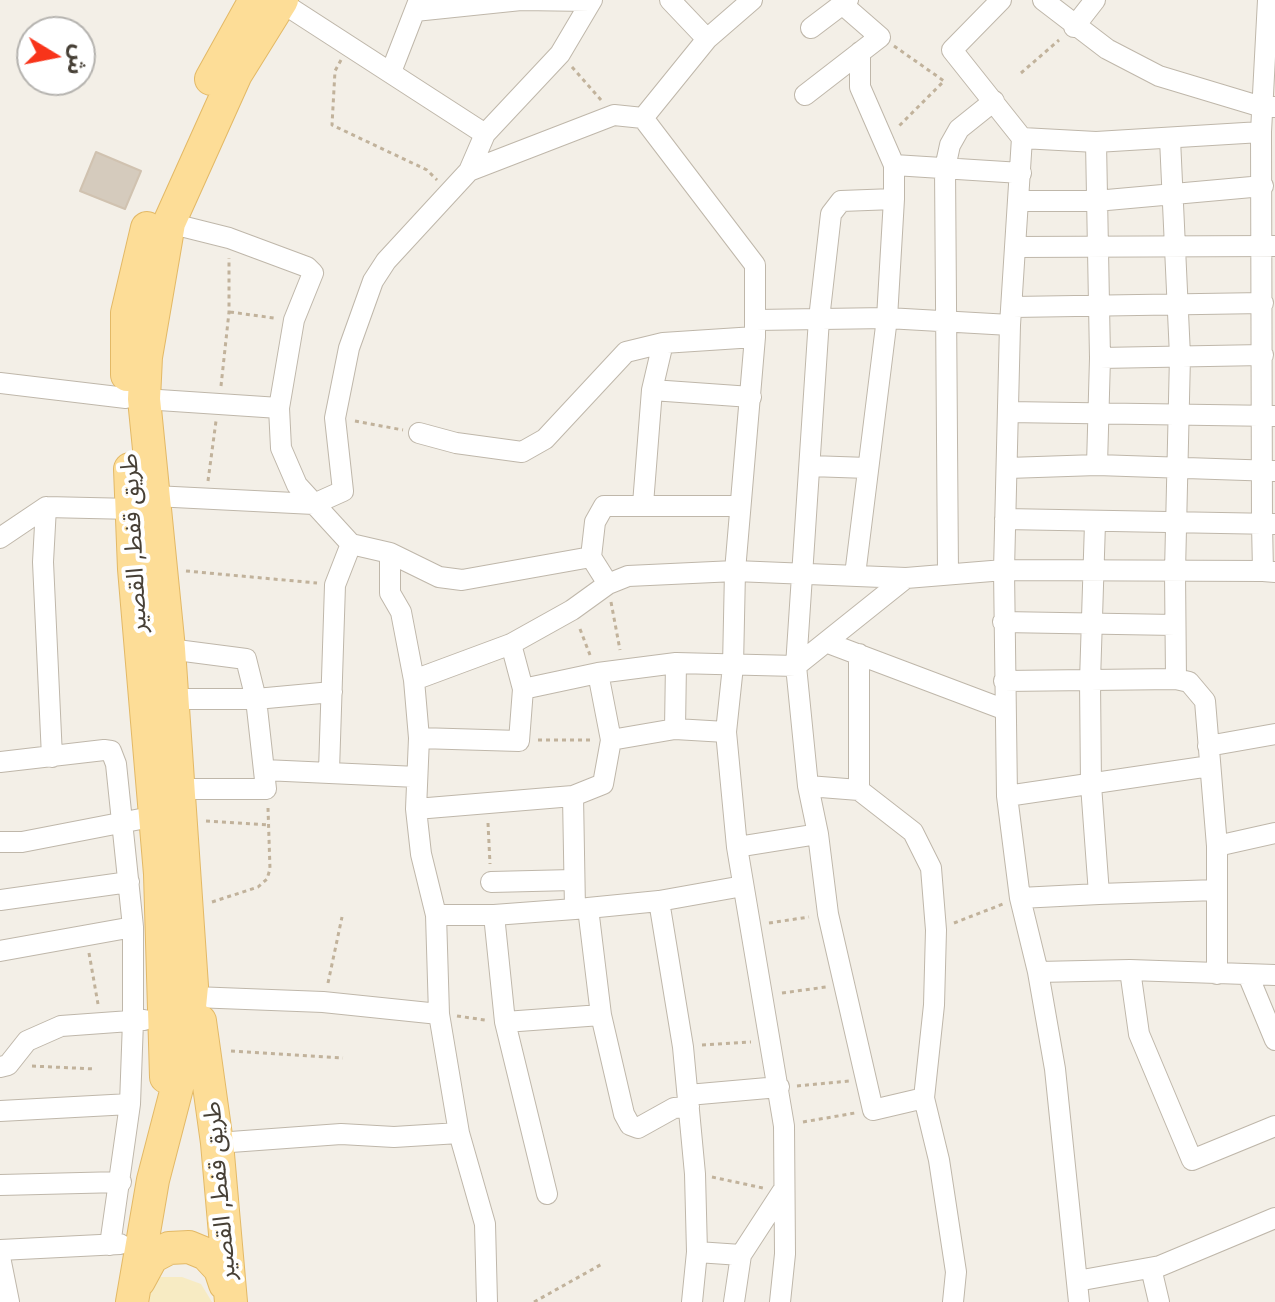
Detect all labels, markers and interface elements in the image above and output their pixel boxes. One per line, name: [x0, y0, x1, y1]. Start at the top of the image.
north arrow: [16, 16, 96, 96]
text: ش: [62, 43, 93, 77]
street label: طريق قفط, القصير: [115, 453, 153, 633]
street label: طريق قفط, القصير: [198, 1100, 242, 1282]

